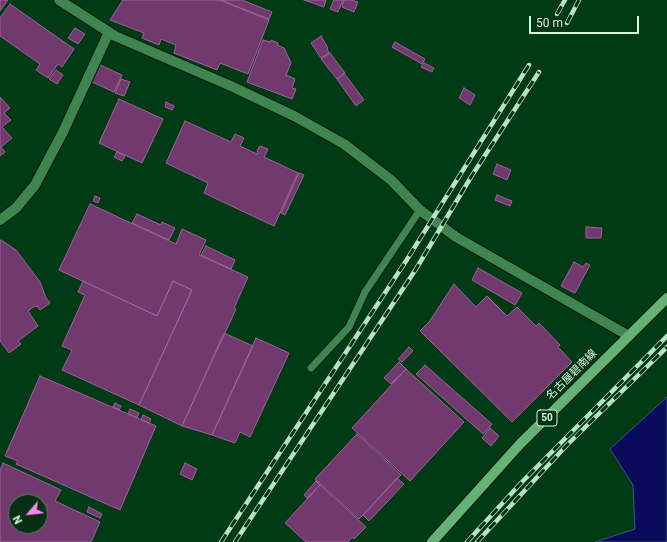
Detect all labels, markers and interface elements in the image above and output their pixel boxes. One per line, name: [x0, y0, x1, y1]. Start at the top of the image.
scale bar: [531, 8, 641, 34]
text: 50 m: [536, 16, 563, 30]
street label: 名古屋碧南線: [544, 347, 600, 403]
road number: 50: [537, 410, 557, 426]
north arrow: [8, 494, 48, 534]
text: N: [10, 513, 25, 526]

